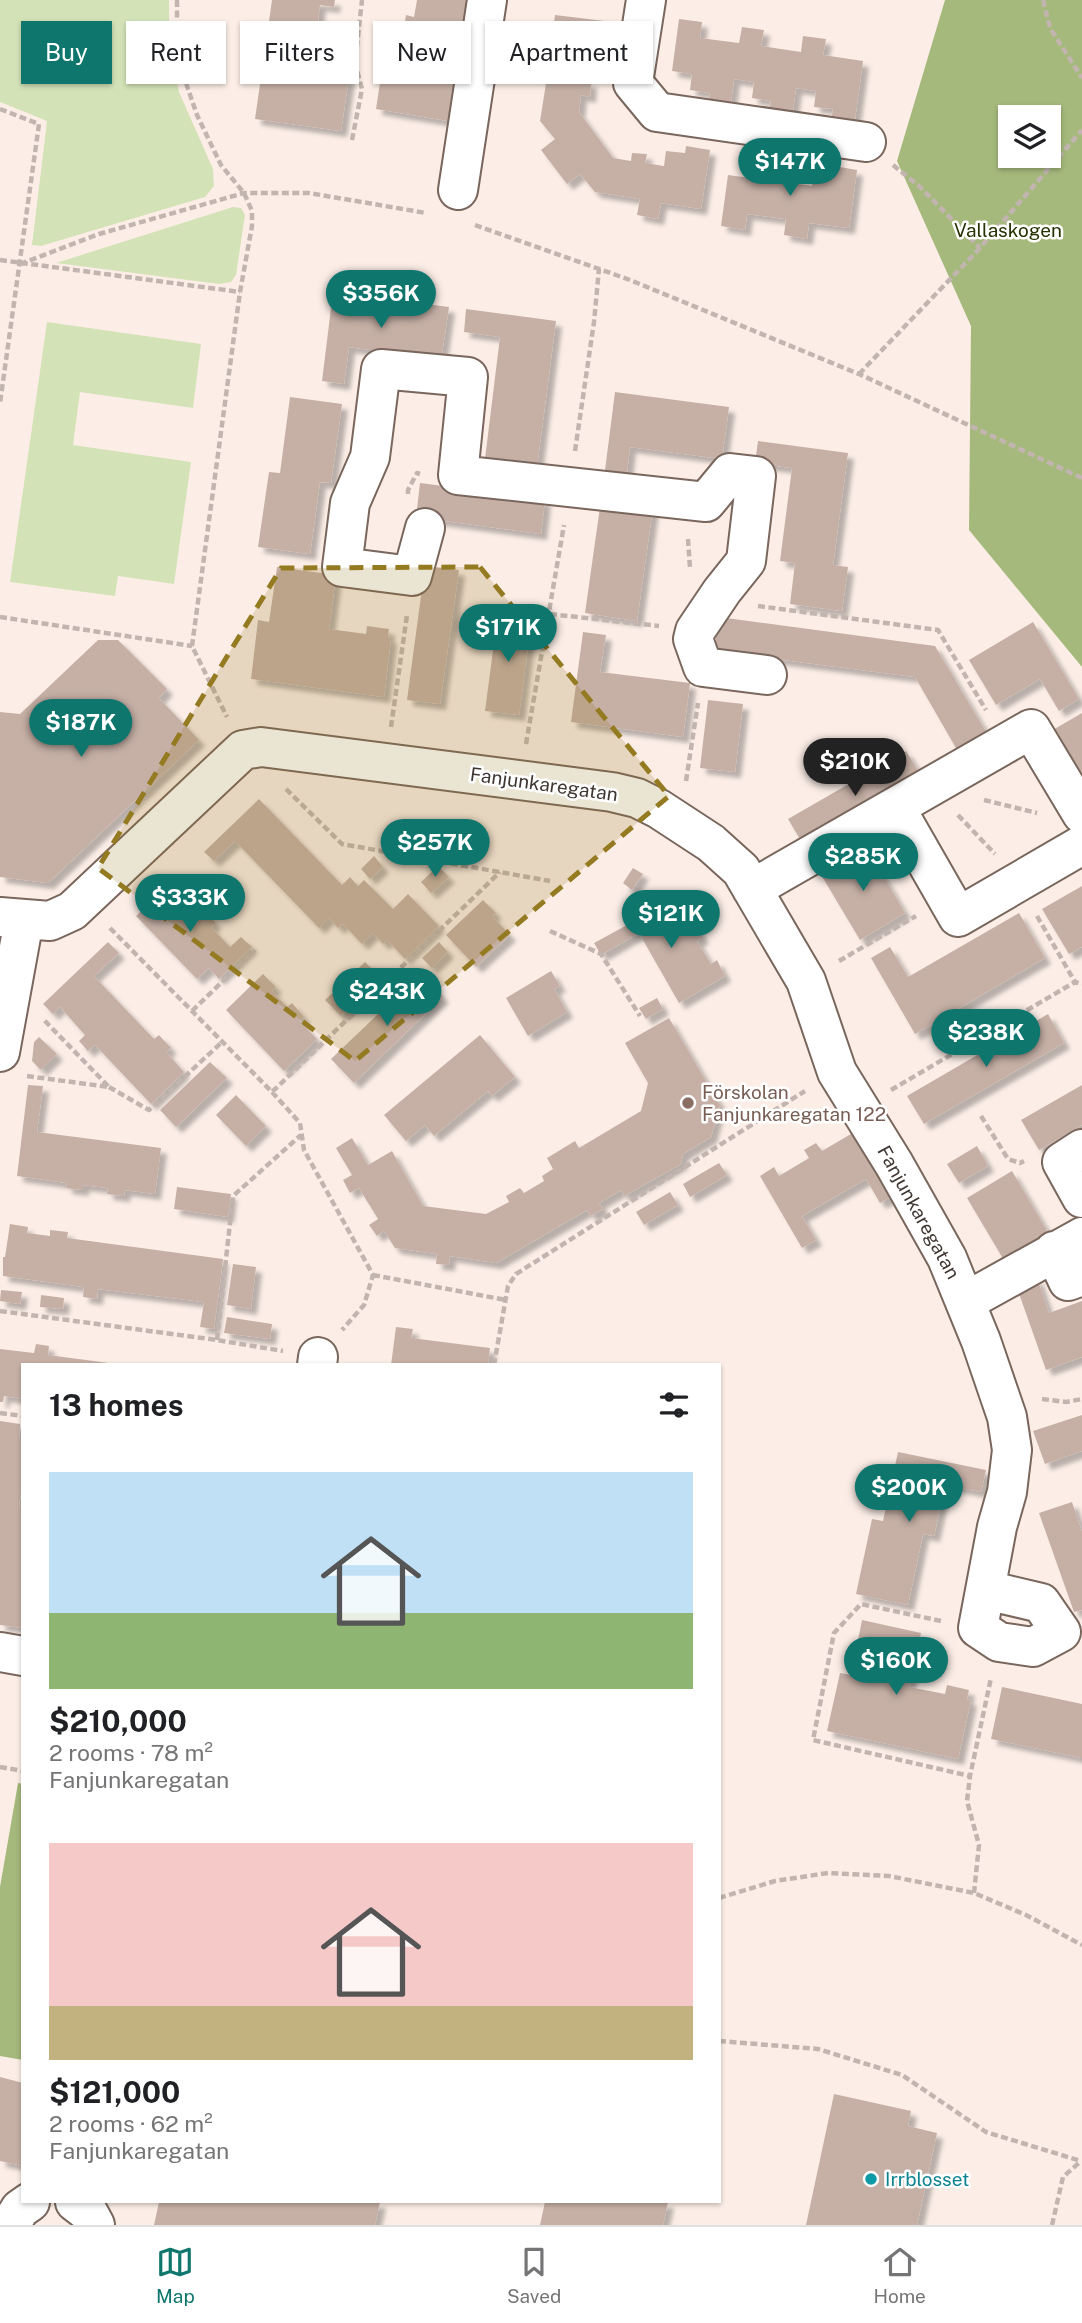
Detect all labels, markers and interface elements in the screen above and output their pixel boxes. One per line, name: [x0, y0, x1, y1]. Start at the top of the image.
chip: Buy: [21, 21, 112, 84]
chip: Rent: [126, 21, 226, 84]
chip: Filters: [240, 21, 359, 84]
chip: New: [373, 21, 471, 84]
chip: Apartment: [485, 21, 653, 84]
map controls: [998, 105, 1061, 168]
button: layers: [998, 105, 1061, 168]
pin: $147K: [741, 138, 839, 198]
text: $147K: [754, 147, 826, 174]
park label: Vallaskogen: [954, 219, 1062, 241]
pin: $356K: [332, 270, 430, 330]
text: $356K: [342, 279, 420, 306]
pin: $171K: [459, 604, 557, 664]
text: $171K: [475, 613, 541, 640]
pin: $187K: [32, 700, 130, 759]
text: $187K: [45, 708, 117, 735]
pin: $210K: [806, 738, 904, 798]
text: $210K: [819, 747, 891, 774]
street label: Fanjunkaregatan: [469, 763, 619, 805]
pin: $257K: [386, 820, 484, 879]
text: $257K: [397, 828, 473, 855]
pin: $285K: [814, 834, 912, 893]
text: $285K: [824, 842, 902, 869]
pin: $333K: [141, 874, 239, 934]
text: $333K: [151, 883, 229, 910]
pin: $121K: [622, 890, 720, 950]
text: $121K: [638, 899, 704, 926]
pin: $243K: [338, 968, 436, 1028]
text: $243K: [348, 977, 426, 1004]
pin: $238K: [937, 1010, 1035, 1069]
text: $238K: [947, 1018, 1025, 1045]
place label: Förskolan Fanjunkaregatan 122: [702, 1081, 886, 1125]
marker: Förskolan Fanjunkaregatan 122: [680, 1095, 696, 1111]
street label: Fanjunkaregatan: [873, 1142, 965, 1282]
icon: filters: [655, 1386, 693, 1424]
text: 13 homes: [49, 1387, 184, 1423]
pin: $200K: [860, 1464, 958, 1524]
text: $200K: [871, 1473, 947, 1500]
icon: home: [308, 1518, 434, 1644]
pin: $160K: [847, 1638, 945, 1697]
text: $160K: [860, 1646, 932, 1673]
text: $210,000: [49, 1703, 187, 1739]
text: 2 rooms · 78 m²: [49, 1739, 213, 1766]
text: Fanjunkaregatan: [49, 1766, 229, 1793]
icon: home: [308, 1889, 434, 2015]
text: $121,000: [49, 2074, 180, 2110]
text: 2 rooms · 62 m²: [49, 2110, 213, 2137]
text: Fanjunkaregatan: [49, 2137, 229, 2164]
place label: Irrblosset: [885, 2168, 969, 2190]
marker: Irrblosset: [863, 2171, 879, 2187]
tab: Map: [156, 2243, 195, 2307]
tab: Saved: [507, 2243, 561, 2307]
tab: Home: [873, 2243, 926, 2307]

